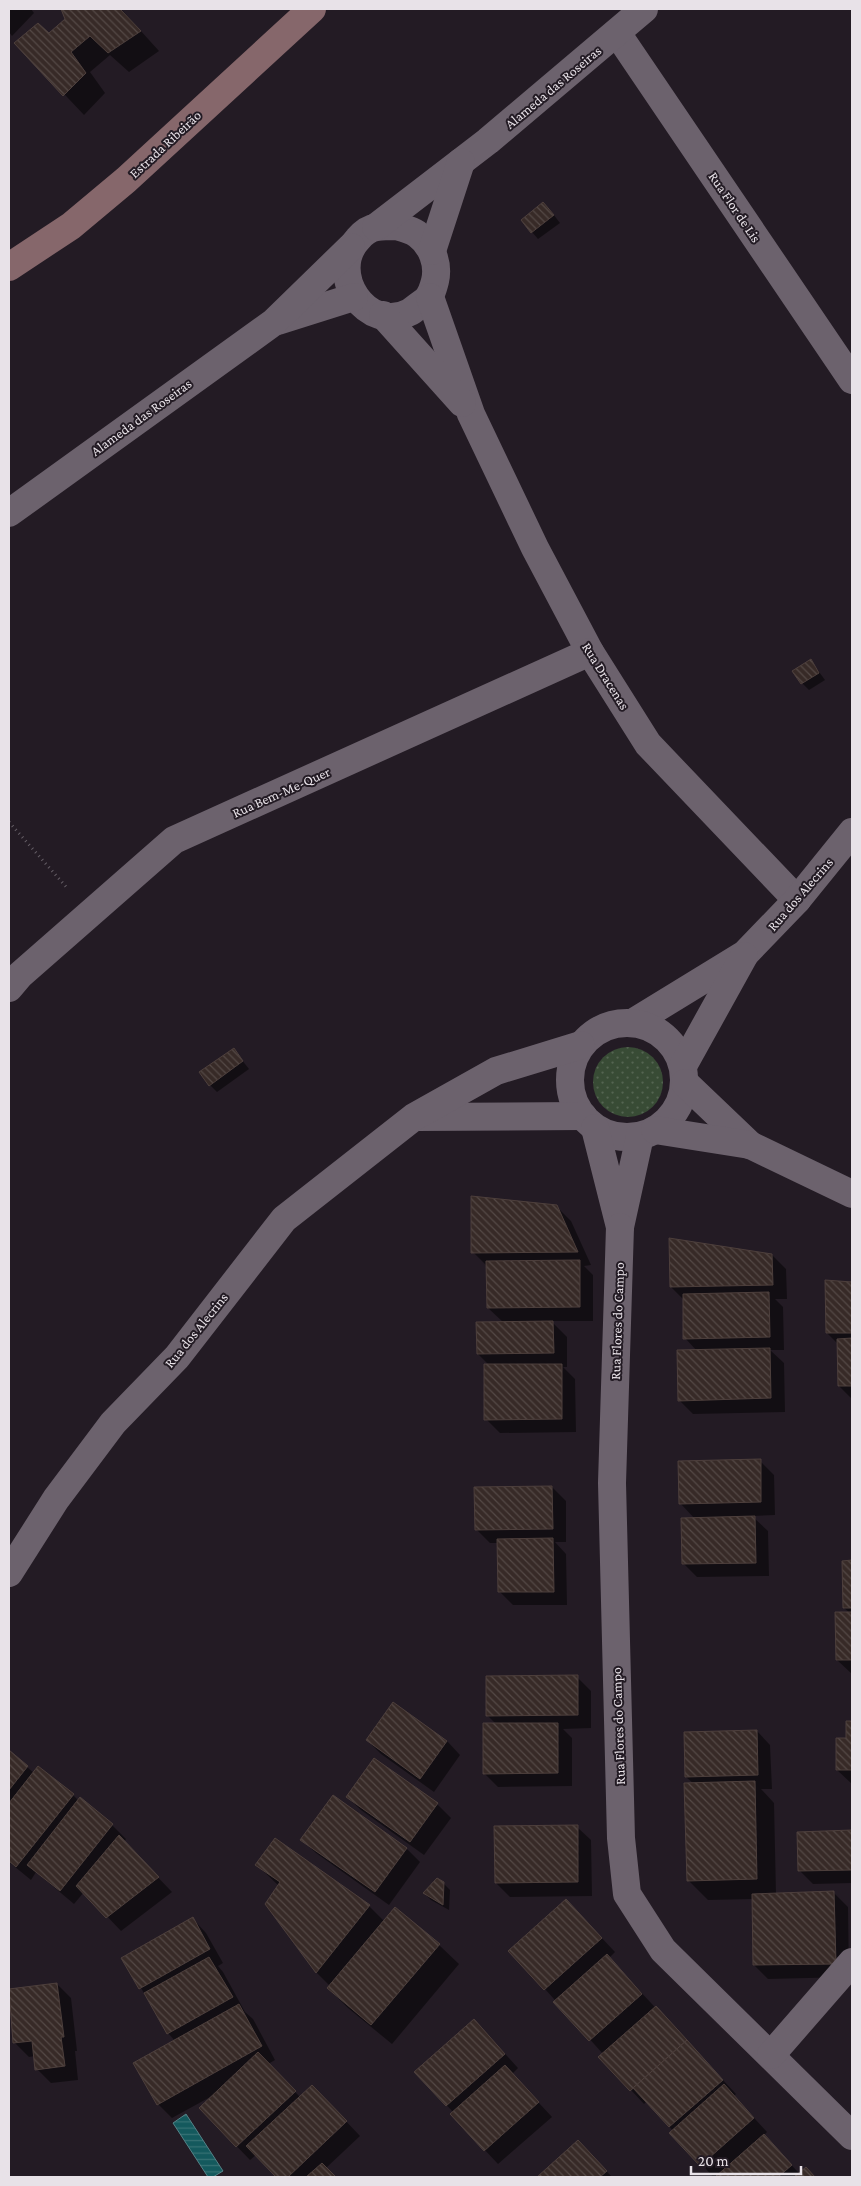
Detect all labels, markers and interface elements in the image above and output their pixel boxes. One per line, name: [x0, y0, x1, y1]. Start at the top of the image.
street label: Alameda das Roseiras: [502, 42, 604, 132]
street label: Estrada Ribeirão: [126, 107, 204, 181]
street label: Rua Flor de Lis: [706, 169, 764, 245]
street label: Alameda das Roseiras: [88, 375, 194, 459]
street label: Rua Dracenas: [579, 640, 633, 712]
street label: Rua Bem-Me-Quer: [230, 763, 332, 821]
street label: Rua dos Alecrins: [764, 854, 836, 934]
street label: Rua Flores do Campo: [607, 1262, 627, 1380]
street label: Rua dos Alecrins: [161, 1289, 231, 1371]
street label: Rua Flores do Campo: [608, 1667, 628, 1785]
scale bar: [691, 2144, 801, 2176]
text: 20 m: [698, 2153, 729, 2169]

